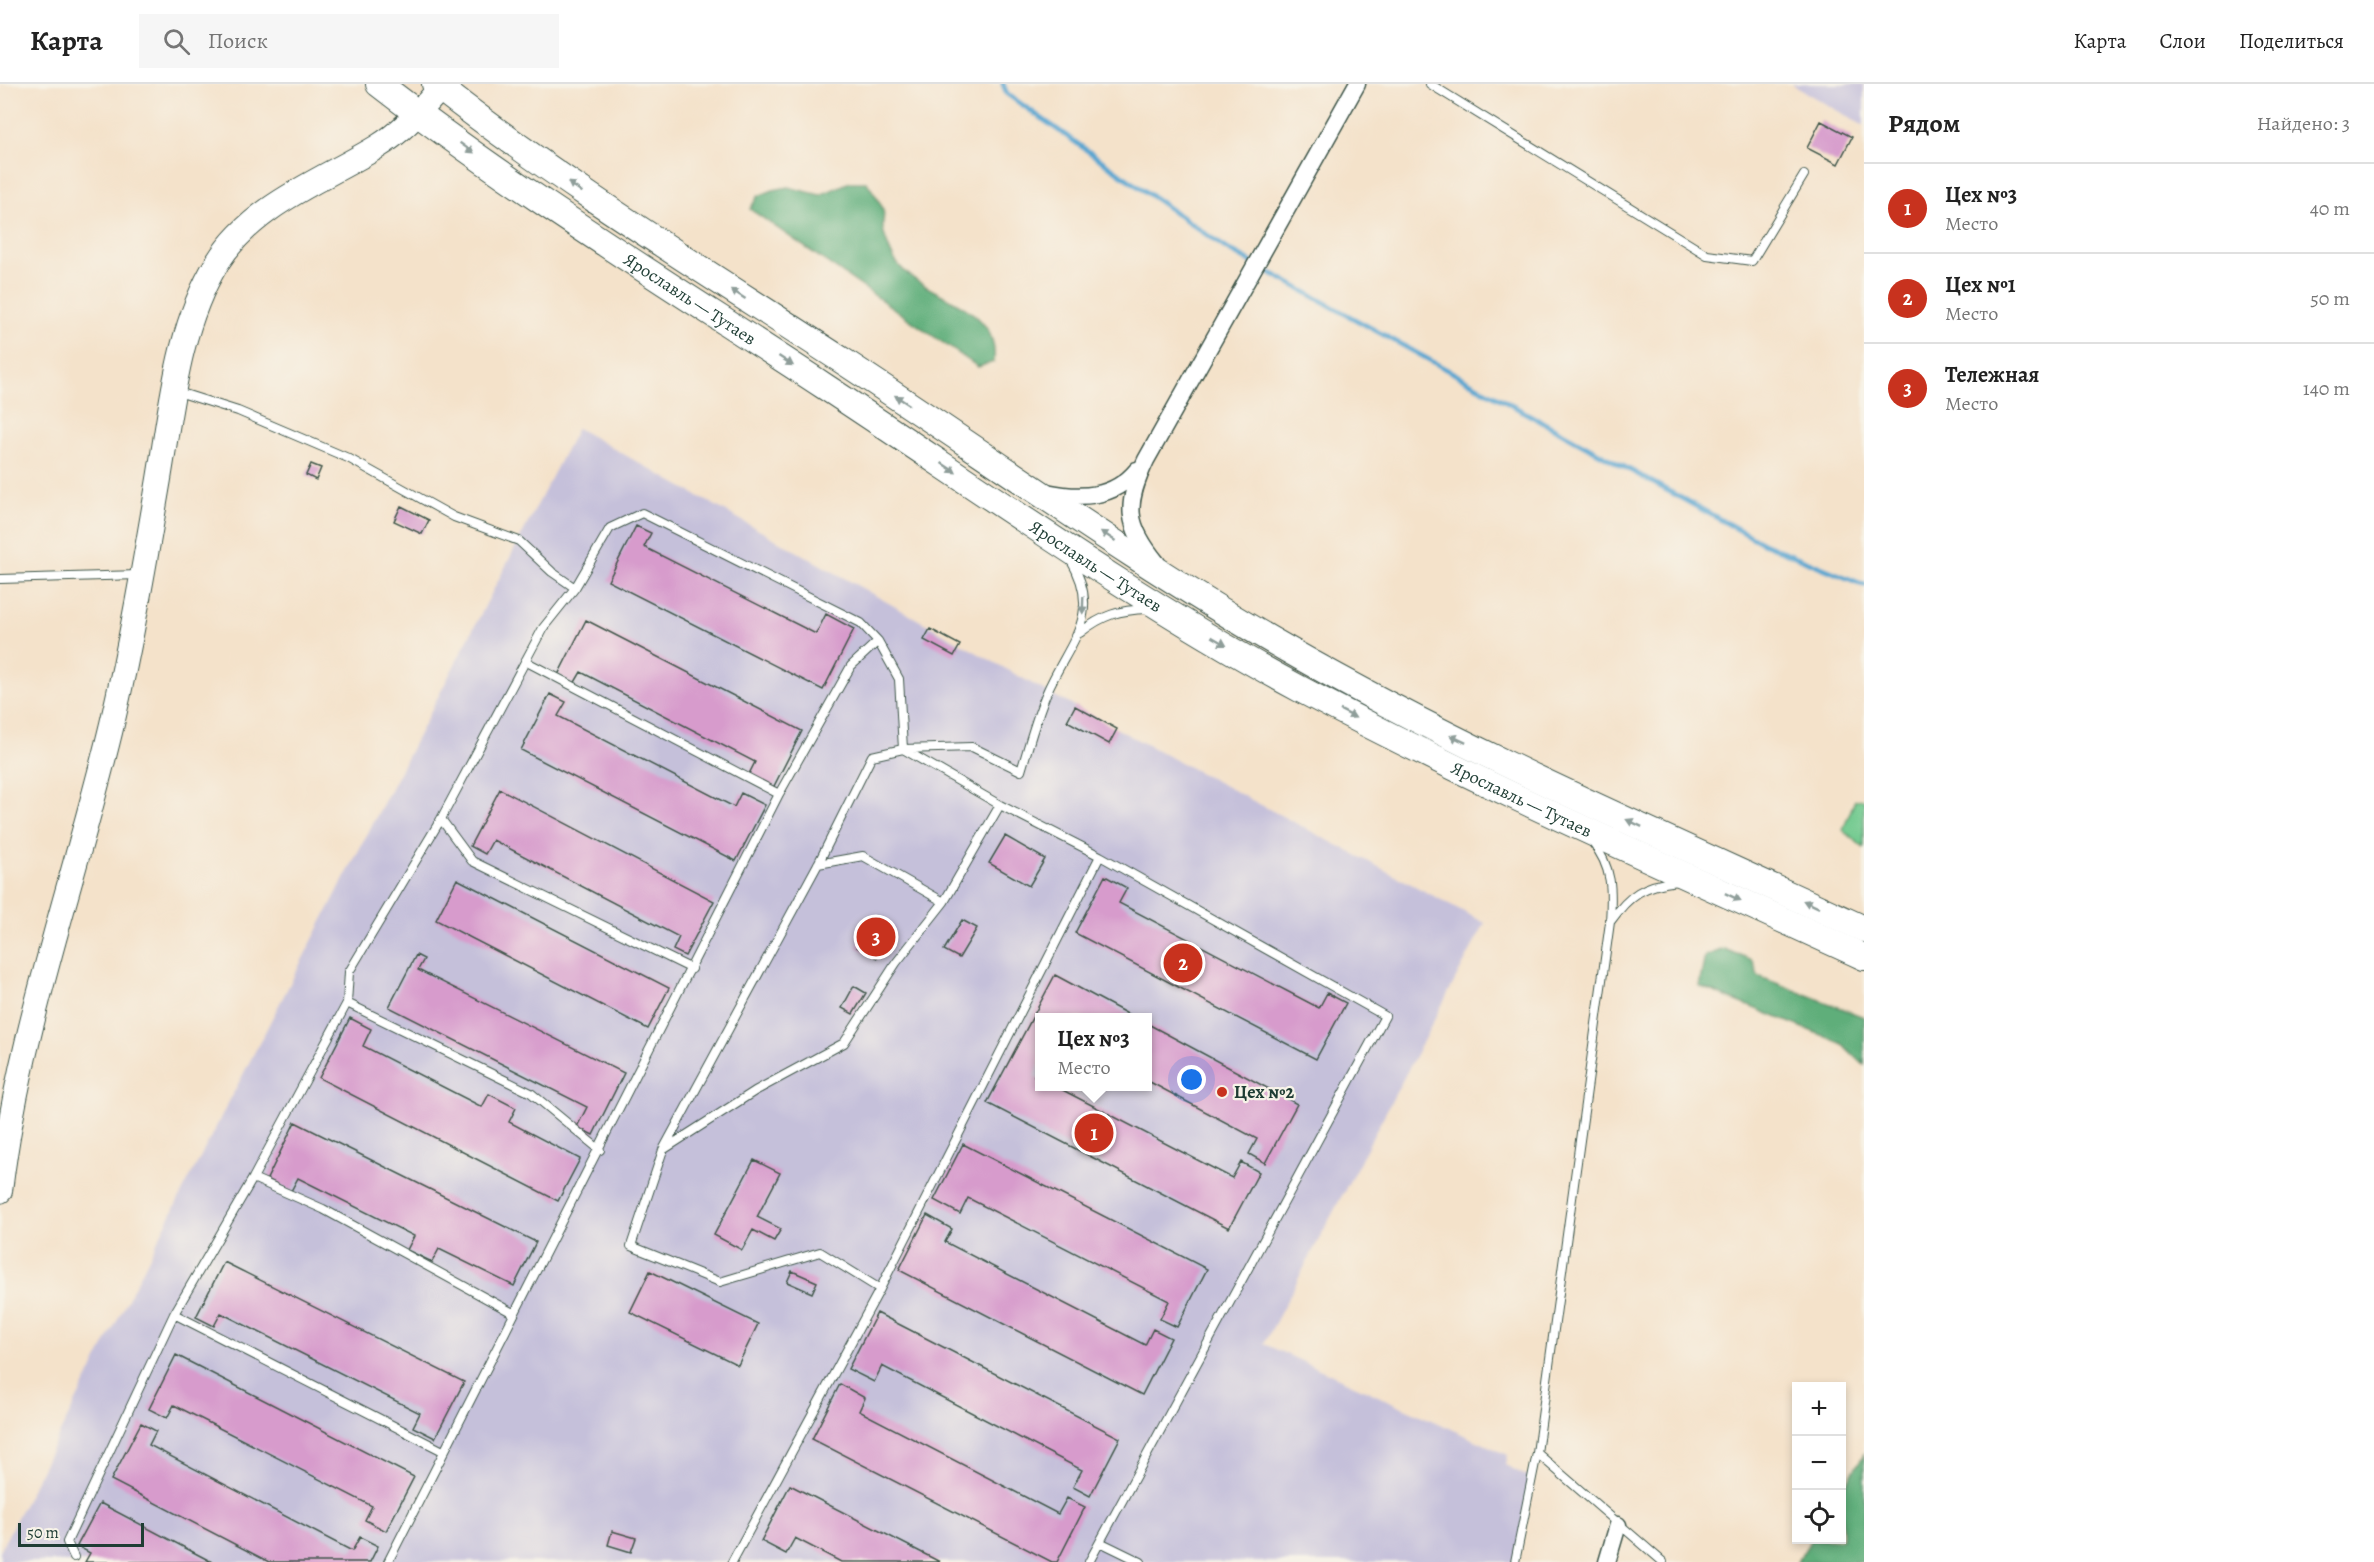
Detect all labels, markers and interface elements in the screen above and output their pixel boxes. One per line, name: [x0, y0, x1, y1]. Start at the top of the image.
search box: [139, 14, 559, 68]
text: Карта: [30, 22, 103, 60]
icon: search: [160, 25, 193, 58]
text: Поиск: [208, 26, 268, 56]
text: Карта: [2073, 27, 2126, 55]
text: Слои: [2159, 27, 2206, 55]
text: Поделиться: [2239, 27, 2344, 55]
text: Рядом: [1888, 106, 1960, 141]
text: Найдено: 3: [2257, 110, 2350, 137]
one-way arrow: [458, 142, 474, 154]
text: Цех №3: [1945, 180, 2017, 210]
one-way arrow: [568, 181, 584, 193]
text: 1: [1904, 195, 1911, 222]
text: 40 m: [2310, 195, 2350, 222]
text: Место: [1945, 210, 1998, 237]
street label: Ярославль — Тутаев: [619, 247, 761, 351]
text: Цех №1: [1945, 270, 2016, 300]
text: 2: [1903, 285, 1912, 312]
text: 50 m: [2310, 285, 2350, 312]
one-way arrow: [730, 288, 747, 299]
text: Место: [1945, 300, 1998, 327]
one-way arrow: [778, 355, 794, 366]
text: Тележная: [1945, 360, 2039, 390]
text: 3: [1903, 375, 1912, 402]
text: 140 m: [2303, 375, 2350, 402]
text: Место: [1945, 390, 1998, 417]
one-way arrow: [894, 395, 910, 406]
one-way arrow: [940, 463, 957, 474]
street label: Ярославль — Тутаев: [1025, 515, 1167, 618]
one-way arrow: [1100, 531, 1116, 542]
one-way arrow: [1078, 596, 1088, 615]
one-way arrow: [1211, 636, 1228, 646]
one-way arrow: [1340, 709, 1357, 718]
one-way arrow: [1449, 735, 1466, 744]
street label: Ярославль — Тутаев: [1447, 756, 1596, 843]
one-way arrow: [1625, 818, 1642, 827]
one-way arrow: [1724, 892, 1741, 901]
one-way arrow: [1802, 900, 1819, 909]
pin: 3: [856, 914, 896, 960]
pin: 2: [1164, 940, 1202, 986]
popup: [1035, 1013, 1152, 1091]
text: Цех №3: [1057, 1024, 1130, 1054]
text: Место: [1057, 1054, 1111, 1081]
your location: [1177, 1065, 1206, 1094]
place label: Цех №2: [1234, 1080, 1294, 1104]
marker: Цех №2: [1215, 1085, 1229, 1099]
pin: 1: [1074, 1110, 1114, 1156]
map controls: [1792, 1382, 1846, 1544]
button: +: [1792, 1382, 1846, 1436]
button: −: [1792, 1436, 1846, 1490]
button: locate: [1792, 1490, 1846, 1544]
scale bar: [18, 1520, 144, 1548]
text: 50 m: [27, 1522, 59, 1544]

